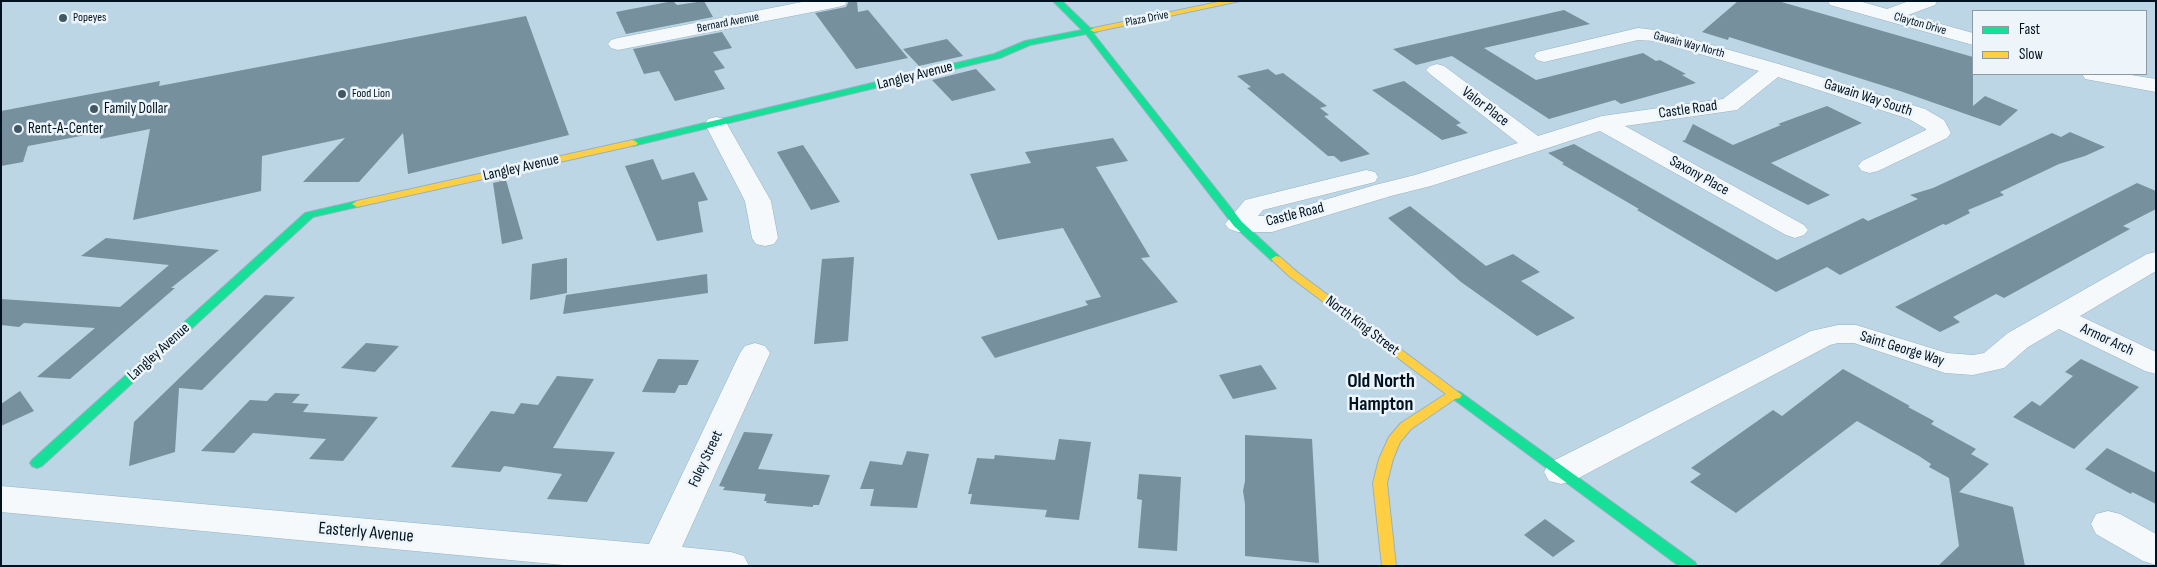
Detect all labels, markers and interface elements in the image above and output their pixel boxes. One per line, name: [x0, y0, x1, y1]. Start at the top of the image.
street label: Plaza Drive: [1124, 8, 1170, 30]
street label: Bernard Avenue: [696, 10, 760, 36]
street label: Clayton Drive: [1892, 10, 1948, 38]
legend: [1972, 10, 2147, 75]
place label: Popeyes: [73, 11, 106, 25]
marker: Popeyes: [57, 12, 69, 24]
text: Fast: [2019, 20, 2040, 39]
street label: Gawain Way North: [1652, 29, 1726, 61]
text: Slow: [2019, 45, 2043, 64]
street label: Langley Avenue: [875, 58, 955, 94]
street label: Gawain Way South: [1822, 75, 1914, 121]
street label: Valor Place: [1458, 83, 1512, 131]
place label: Food Lion: [352, 87, 390, 101]
marker: Food Lion: [336, 88, 348, 100]
street label: Castle Road: [1658, 97, 1718, 123]
place label: Family Dollar: [104, 100, 168, 118]
marker: Family Dollar: [88, 103, 100, 115]
place label: Rent-A-Center: [28, 120, 103, 138]
marker: Rent-A-Center: [12, 123, 24, 135]
street label: Langley Avenue: [481, 151, 561, 185]
street label: Saxony Place: [1666, 152, 1732, 200]
street label: Castle Road: [1264, 199, 1326, 231]
street label: North King Street: [1322, 292, 1402, 360]
street label: Langley Avenue: [124, 319, 194, 385]
street label: Armor Arch: [2077, 320, 2137, 360]
street label: Saint George Way: [1858, 328, 1946, 370]
district label: Old North Hampton: [1347, 370, 1415, 417]
street label: Foley Street: [685, 428, 727, 490]
street label: Easterly Avenue: [318, 518, 414, 548]

